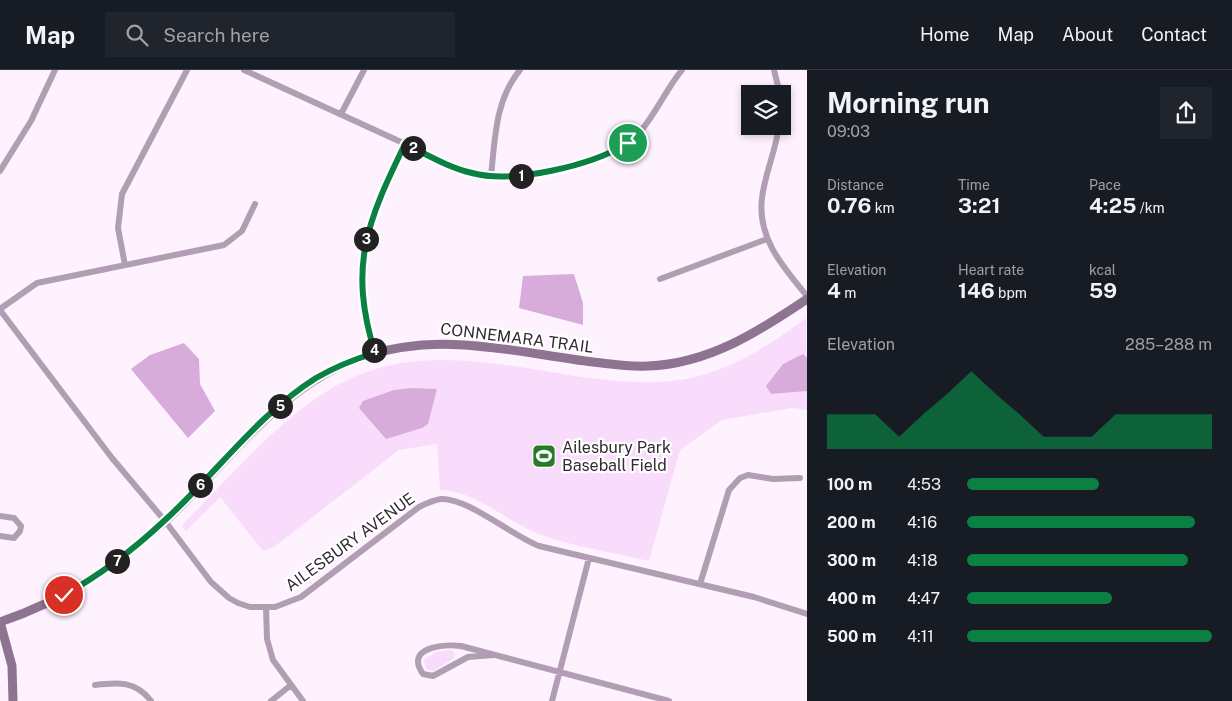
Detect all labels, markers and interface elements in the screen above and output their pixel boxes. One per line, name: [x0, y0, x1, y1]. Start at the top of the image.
search box: [105, 12, 455, 57]
text: Map: [25, 21, 75, 49]
icon: search: [123, 21, 151, 49]
text: Search here: [163, 24, 270, 46]
text: Home: [920, 24, 970, 45]
text: Map: [998, 24, 1034, 45]
text: About: [1062, 24, 1113, 45]
text: Contact: [1141, 24, 1207, 45]
map controls: [741, 85, 791, 135]
button: layers: [741, 85, 791, 135]
text: Morning run: [827, 86, 990, 119]
button: share: [1160, 87, 1212, 139]
pin: [607, 122, 649, 164]
text: 09:03: [827, 122, 870, 141]
icon: arrive: [614, 129, 642, 157]
pin: 2: [400, 136, 426, 160]
text: 2: [409, 140, 418, 156]
pin: 1: [508, 164, 534, 188]
text: 1: [519, 168, 525, 184]
text: Distance: [827, 177, 884, 193]
text: Time: [958, 177, 990, 193]
text: Pace: [1089, 177, 1121, 193]
text: 0.76: [827, 193, 871, 218]
text: 3:21: [958, 193, 1000, 218]
text: 4:25: [1089, 193, 1136, 218]
text: km: [871, 200, 895, 216]
text: /km: [1136, 200, 1165, 216]
pin: 3: [354, 226, 378, 252]
text: 3: [362, 231, 371, 247]
text: Elevation: [827, 262, 886, 278]
text: Heart rate: [958, 262, 1024, 278]
text: kcal: [1089, 262, 1116, 278]
text: 4: [827, 278, 841, 303]
text: 146: [958, 278, 995, 303]
text: 59: [1089, 278, 1117, 303]
text: m: [841, 285, 856, 301]
text: bpm: [995, 285, 1027, 301]
street label: CONNEMARA TRAIL: [439, 319, 595, 357]
text: Elevation: [827, 335, 895, 354]
text: 285–288 m: [1125, 335, 1212, 354]
pin: 4: [362, 338, 386, 362]
text: 4: [370, 342, 379, 358]
pin: 5: [268, 394, 292, 418]
text: 5: [276, 398, 285, 414]
place label: Ailesbury Park Baseball Field: [562, 438, 671, 475]
sports icon: Ailesbury Park Baseball Field: [531, 443, 557, 469]
pin: 6: [188, 472, 212, 498]
text: 100 m: [827, 475, 872, 494]
text: 4:53: [907, 475, 941, 494]
text: 6: [196, 477, 205, 493]
street label: AILESBURY AVENUE: [282, 489, 418, 595]
text: 200 m: [827, 513, 876, 532]
text: 4:16: [907, 513, 937, 532]
pin: 7: [104, 548, 130, 574]
text: 300 m: [827, 551, 876, 570]
text: 4:18: [907, 551, 938, 570]
text: 7: [113, 553, 122, 569]
pin: [43, 574, 85, 616]
icon: check: [50, 581, 78, 609]
text: 400 m: [827, 589, 876, 608]
text: 4:47: [907, 589, 940, 608]
text: 500 m: [827, 627, 876, 646]
text: 4:11: [907, 627, 934, 646]

